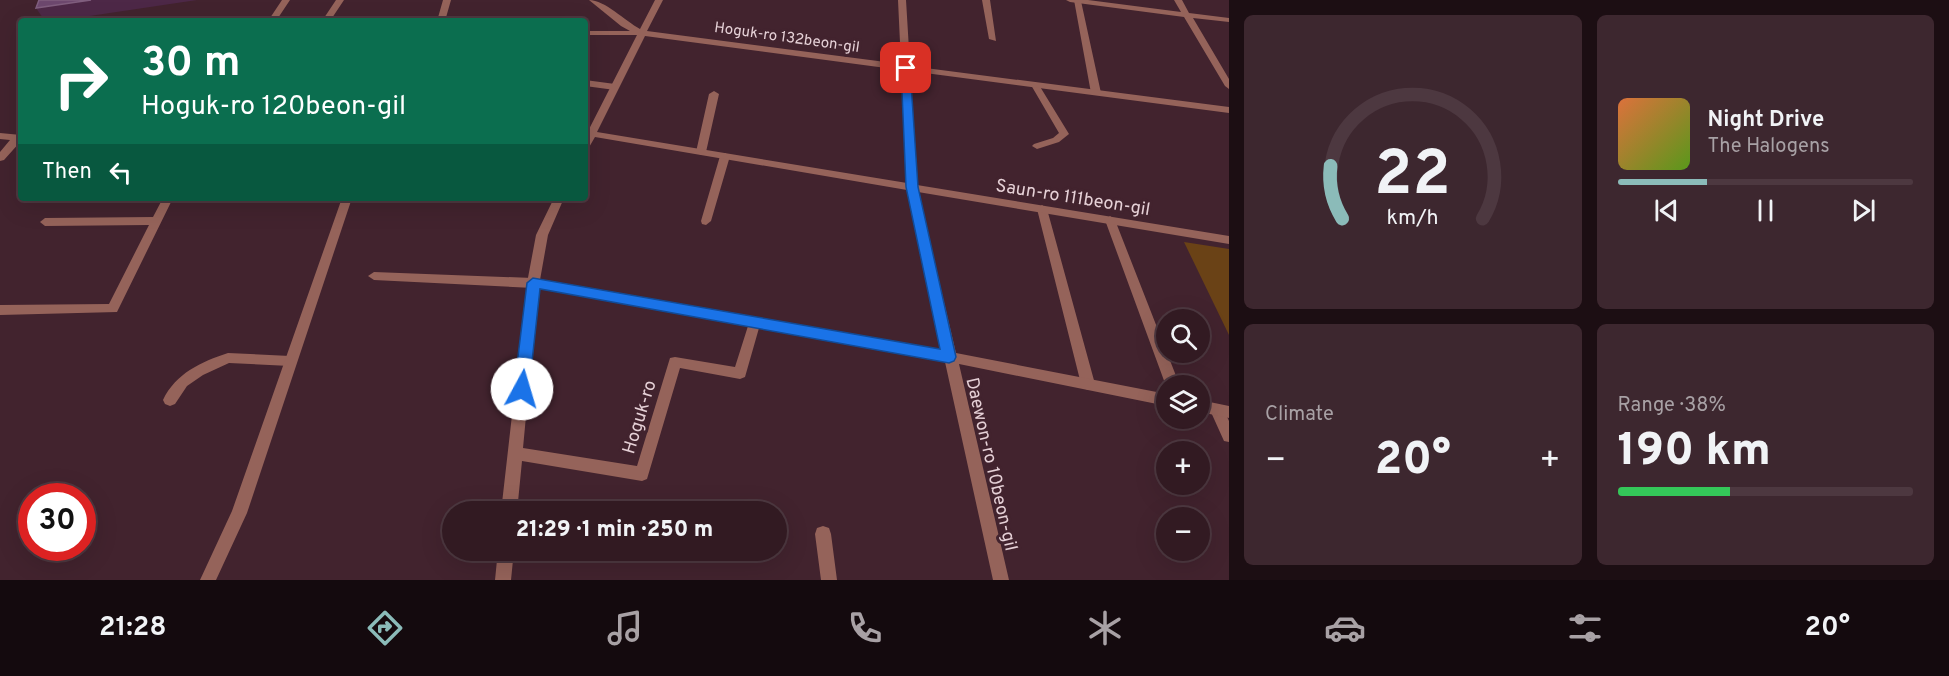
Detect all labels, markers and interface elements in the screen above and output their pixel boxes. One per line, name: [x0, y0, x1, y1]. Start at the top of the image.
street label: Hoguk-ro 132beon-gil: [713, 19, 861, 58]
text: 30 m: [141, 38, 240, 91]
icon: right: [42, 42, 120, 120]
pin: [880, 42, 931, 93]
icon: arrive: [889, 51, 922, 84]
text: Hoguk-ro 120beon-gil: [141, 90, 406, 124]
text: Night Drive: [1708, 107, 1824, 134]
text: The Halogens: [1708, 134, 1830, 160]
text: 22: [1375, 138, 1451, 217]
icon: left: [104, 156, 137, 189]
text: Then: [42, 159, 92, 186]
street label: Saun-ro 111beon-gil: [994, 175, 1152, 222]
icon: previous: [1650, 194, 1683, 227]
icon: pause: [1749, 194, 1782, 227]
icon: next: [1847, 194, 1880, 227]
text: km/h: [1387, 206, 1439, 233]
map controls: [1156, 309, 1210, 561]
button: search: [1156, 309, 1210, 363]
position arrow: [490, 357, 554, 421]
street label: Daewon-ro 10beon-gil: [959, 375, 1022, 553]
button: layers: [1156, 375, 1210, 429]
street label: Hoguk-ro: [618, 378, 663, 457]
text: Range · 38%: [1618, 393, 1726, 419]
text: Climate: [1265, 402, 1334, 428]
text: 190 km: [1618, 424, 1771, 481]
text: 20°: [1375, 433, 1451, 490]
button: +: [1156, 441, 1210, 495]
text: −: [1265, 441, 1286, 483]
text: +: [1539, 441, 1560, 483]
speed limit sign: 30: [18, 483, 96, 561]
button: −: [1156, 507, 1210, 561]
text: 21:29 · 1 min · 250 m: [516, 517, 713, 544]
icon: directions: [364, 607, 406, 649]
icon: music: [604, 607, 646, 649]
icon: phone: [844, 607, 886, 649]
icon: climate: [1084, 607, 1126, 649]
icon: car: [1324, 607, 1366, 649]
icon: filters: [1564, 607, 1606, 649]
text: 21:28: [99, 611, 166, 645]
text: 20°: [1804, 611, 1850, 645]

